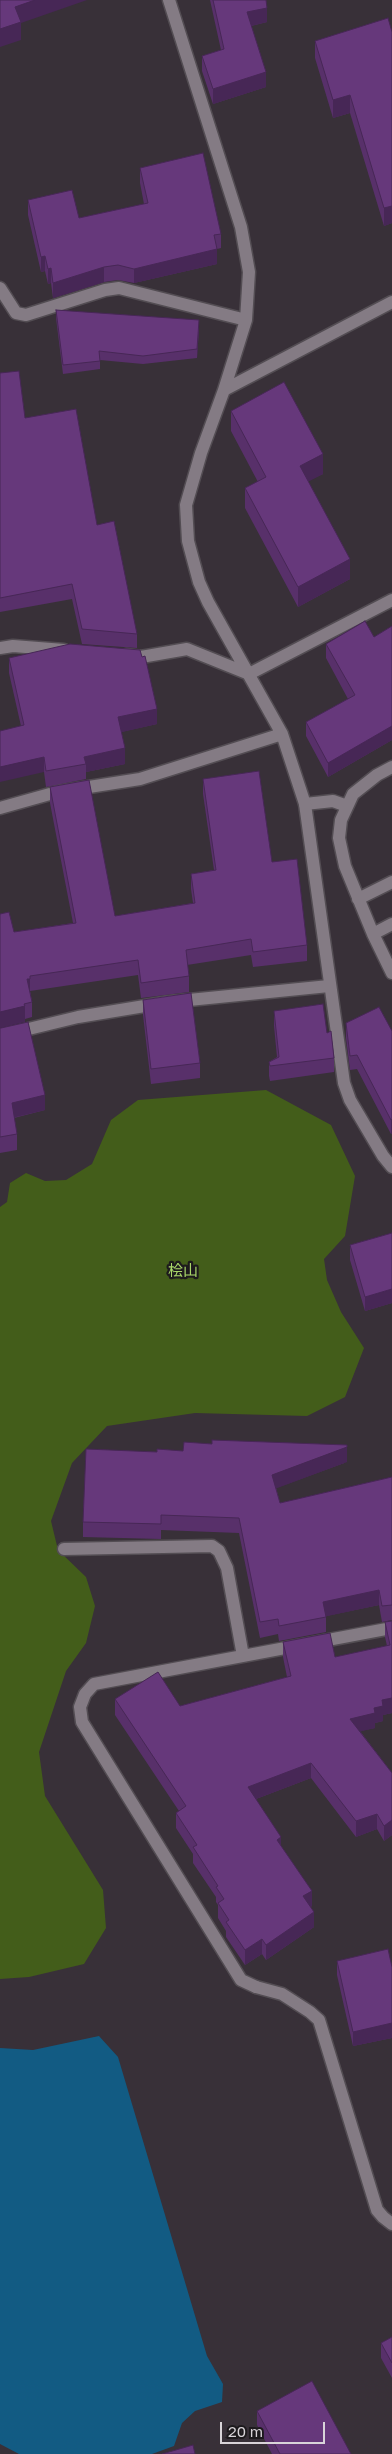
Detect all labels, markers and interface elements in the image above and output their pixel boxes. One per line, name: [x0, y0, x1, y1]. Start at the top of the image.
park label: 桧山: [168, 1262, 198, 1280]
scale bar: [222, 2412, 327, 2444]
text: 20 m: [228, 2422, 263, 2440]

